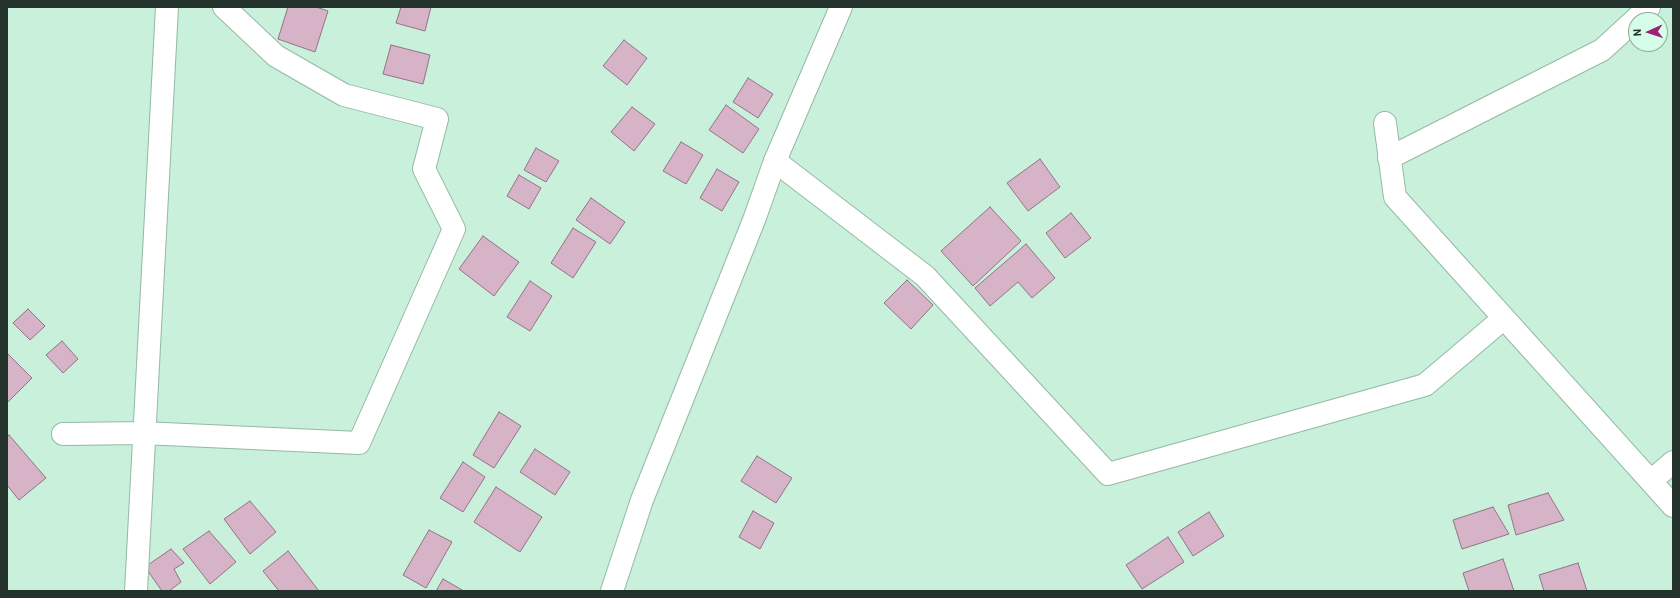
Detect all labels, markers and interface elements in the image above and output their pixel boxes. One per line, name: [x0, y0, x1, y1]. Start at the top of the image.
north arrow: [1628, 12, 1668, 52]
text: N: [1630, 29, 1643, 37]

